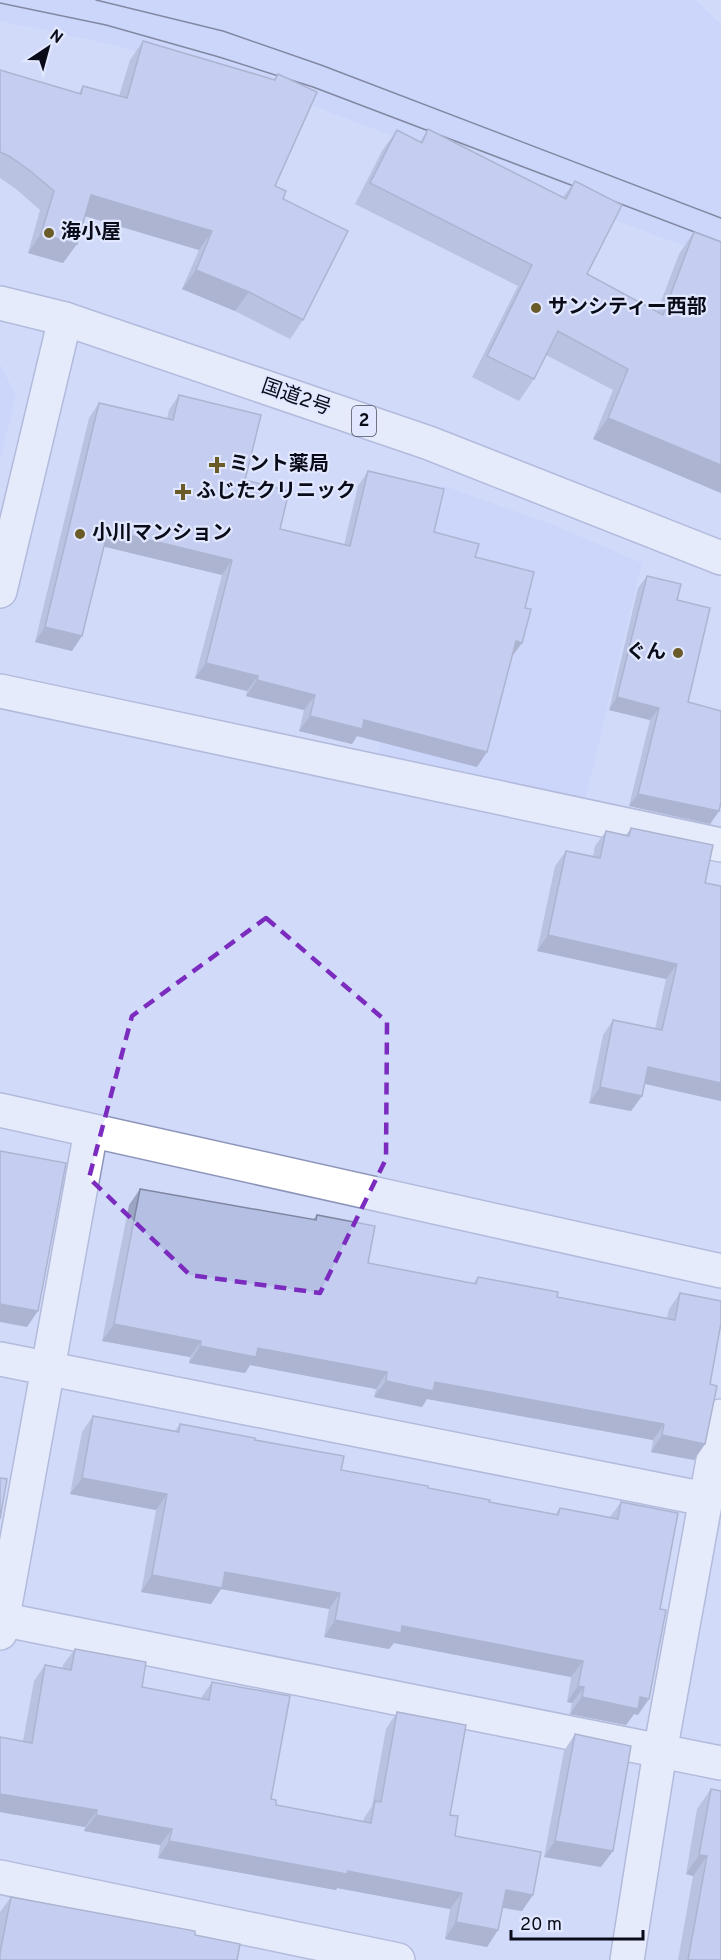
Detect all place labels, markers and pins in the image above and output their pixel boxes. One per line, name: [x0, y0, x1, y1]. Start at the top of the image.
place label: 海小屋: [61, 220, 121, 246]
marker: 海小屋: [42, 226, 56, 240]
place label: サンシティー西部: [548, 295, 707, 321]
marker: サンシティー西部: [529, 301, 543, 315]
place label: ミント薬局: [229, 452, 329, 478]
marker: ミント薬局: [210, 458, 224, 472]
place label: ふじたクリニック: [196, 479, 356, 505]
marker: ふじたクリニック: [174, 483, 192, 501]
place label: 小川マンション: [92, 521, 232, 547]
marker: 小川マンション: [73, 527, 87, 541]
place label: ぐん: [626, 640, 666, 666]
marker: ぐん: [671, 646, 685, 660]

